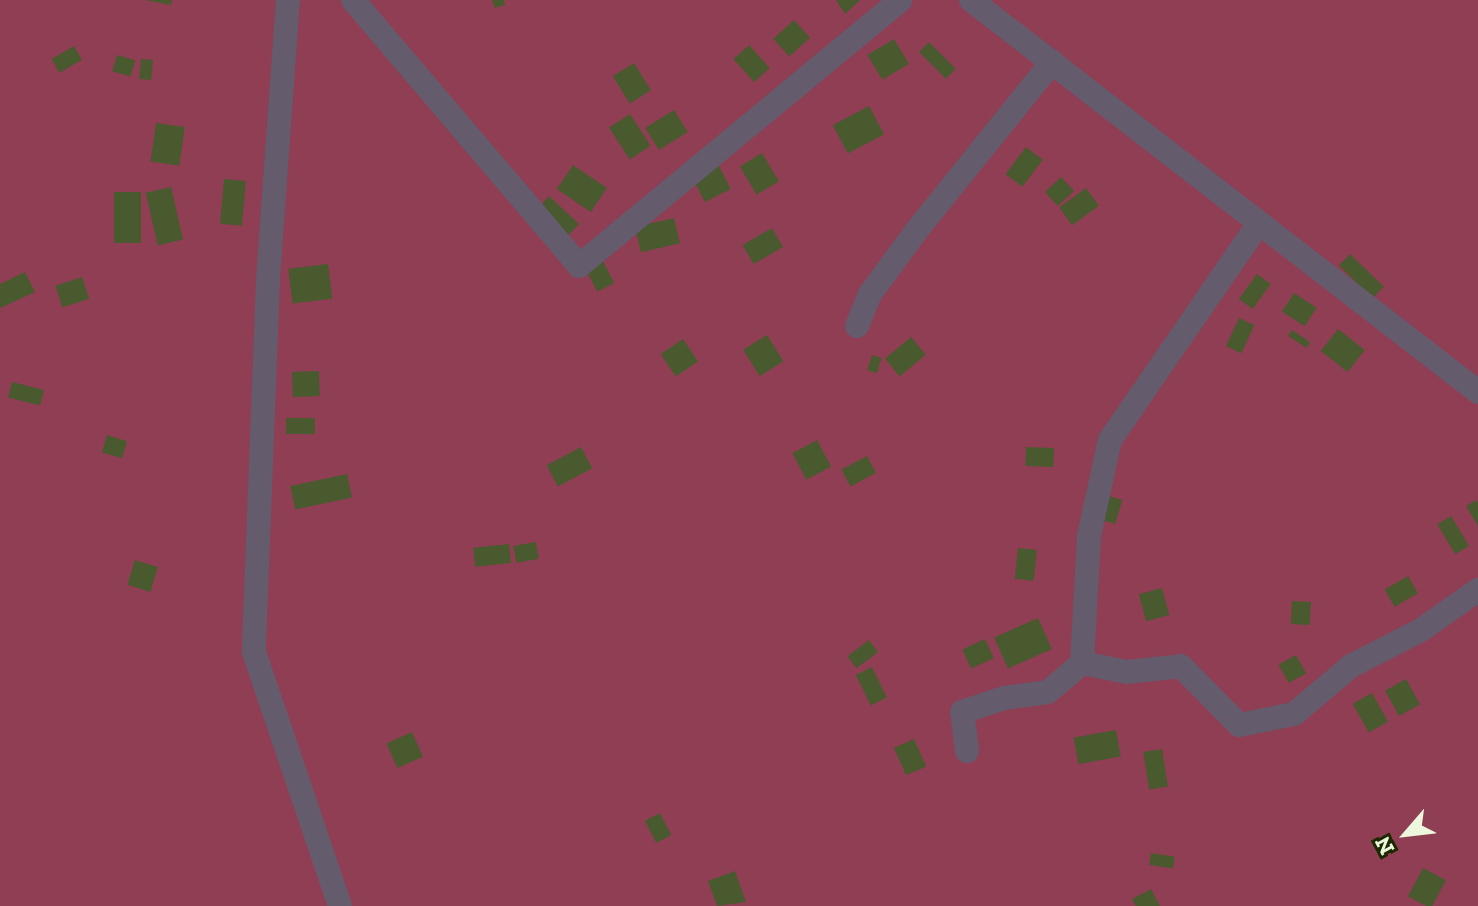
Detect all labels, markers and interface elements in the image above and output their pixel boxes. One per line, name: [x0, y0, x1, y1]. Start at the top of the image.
north arrow: [1366, 794, 1446, 874]
text: N: [1369, 832, 1400, 859]

